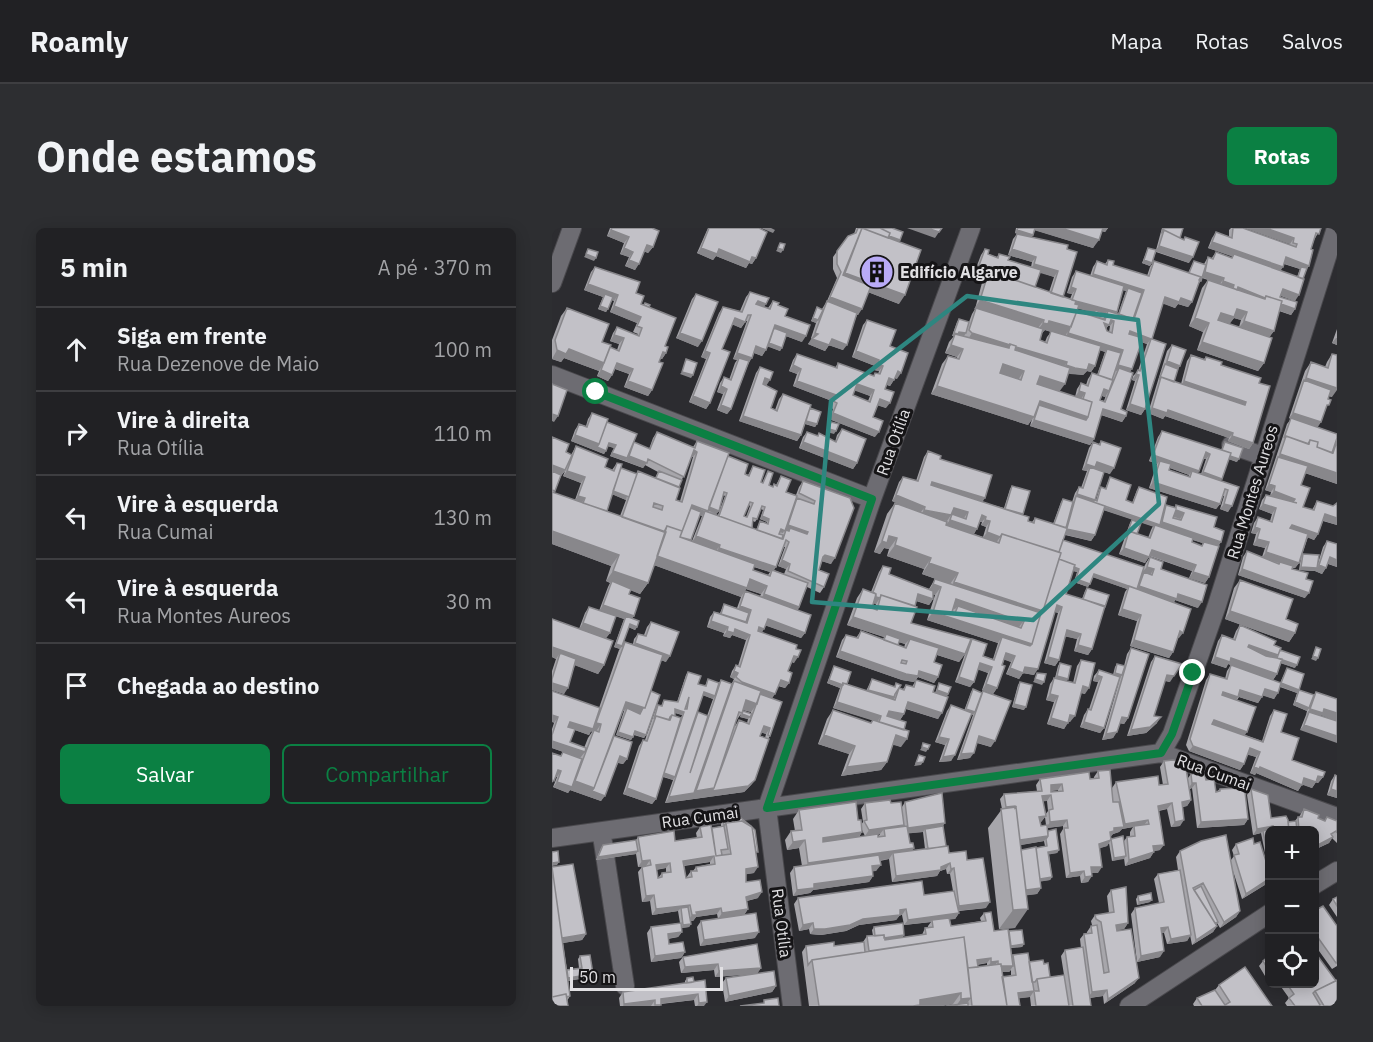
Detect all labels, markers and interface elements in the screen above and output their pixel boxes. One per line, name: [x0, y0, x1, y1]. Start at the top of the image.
text: Roamly: [30, 23, 128, 60]
text: Mapa: [1111, 27, 1162, 55]
text: Rotas: [1195, 27, 1249, 55]
text: Salvos: [1282, 27, 1343, 55]
button: Rotas: [1227, 127, 1337, 185]
text: Onde estamos: [36, 129, 317, 184]
text: 5 min: [60, 250, 128, 284]
text: A pé · 370 m: [378, 254, 492, 281]
building icon: Edifício Algarve: [859, 254, 895, 290]
place label: Edifício Algarve: [900, 262, 1018, 282]
text: Siga em frente: [117, 321, 267, 350]
icon: ahead: [60, 333, 93, 366]
text: 100 m: [434, 336, 492, 363]
text: Rua Dezenove de Maio: [117, 350, 319, 377]
route start: [582, 378, 608, 404]
text: Vire à direita: [117, 405, 250, 434]
street label: Rua Otília: [872, 406, 914, 478]
icon: right: [60, 417, 93, 450]
text: 110 m: [434, 420, 492, 447]
street label: Rua Montes Aureos: [1222, 422, 1282, 562]
text: Rua Otília: [117, 434, 204, 461]
text: Vire à esquerda: [117, 489, 279, 518]
icon: left: [60, 501, 93, 534]
text: 130 m: [434, 504, 492, 531]
text: Rua Cumai: [117, 518, 213, 545]
text: Vire à esquerda: [117, 573, 279, 602]
icon: left: [60, 585, 93, 618]
text: 30 m: [446, 588, 492, 615]
text: Rua Montes Aureos: [117, 602, 291, 629]
route end: [1179, 659, 1205, 685]
icon: arrive: [60, 669, 93, 702]
text: Chegada ao destino: [117, 671, 320, 700]
button: Salvar: [60, 744, 270, 804]
button: Compartilhar: [282, 744, 492, 804]
street label: Rua Cumai: [1174, 749, 1254, 795]
street label: Rua Cumai: [660, 802, 740, 832]
map controls: [1265, 826, 1319, 988]
button: +: [1265, 826, 1319, 880]
button: −: [1265, 880, 1319, 934]
street label: Rua Otília: [768, 887, 796, 959]
button: locate: [1265, 934, 1319, 988]
scale bar: [570, 964, 723, 992]
text: 50 m: [579, 967, 616, 987]

